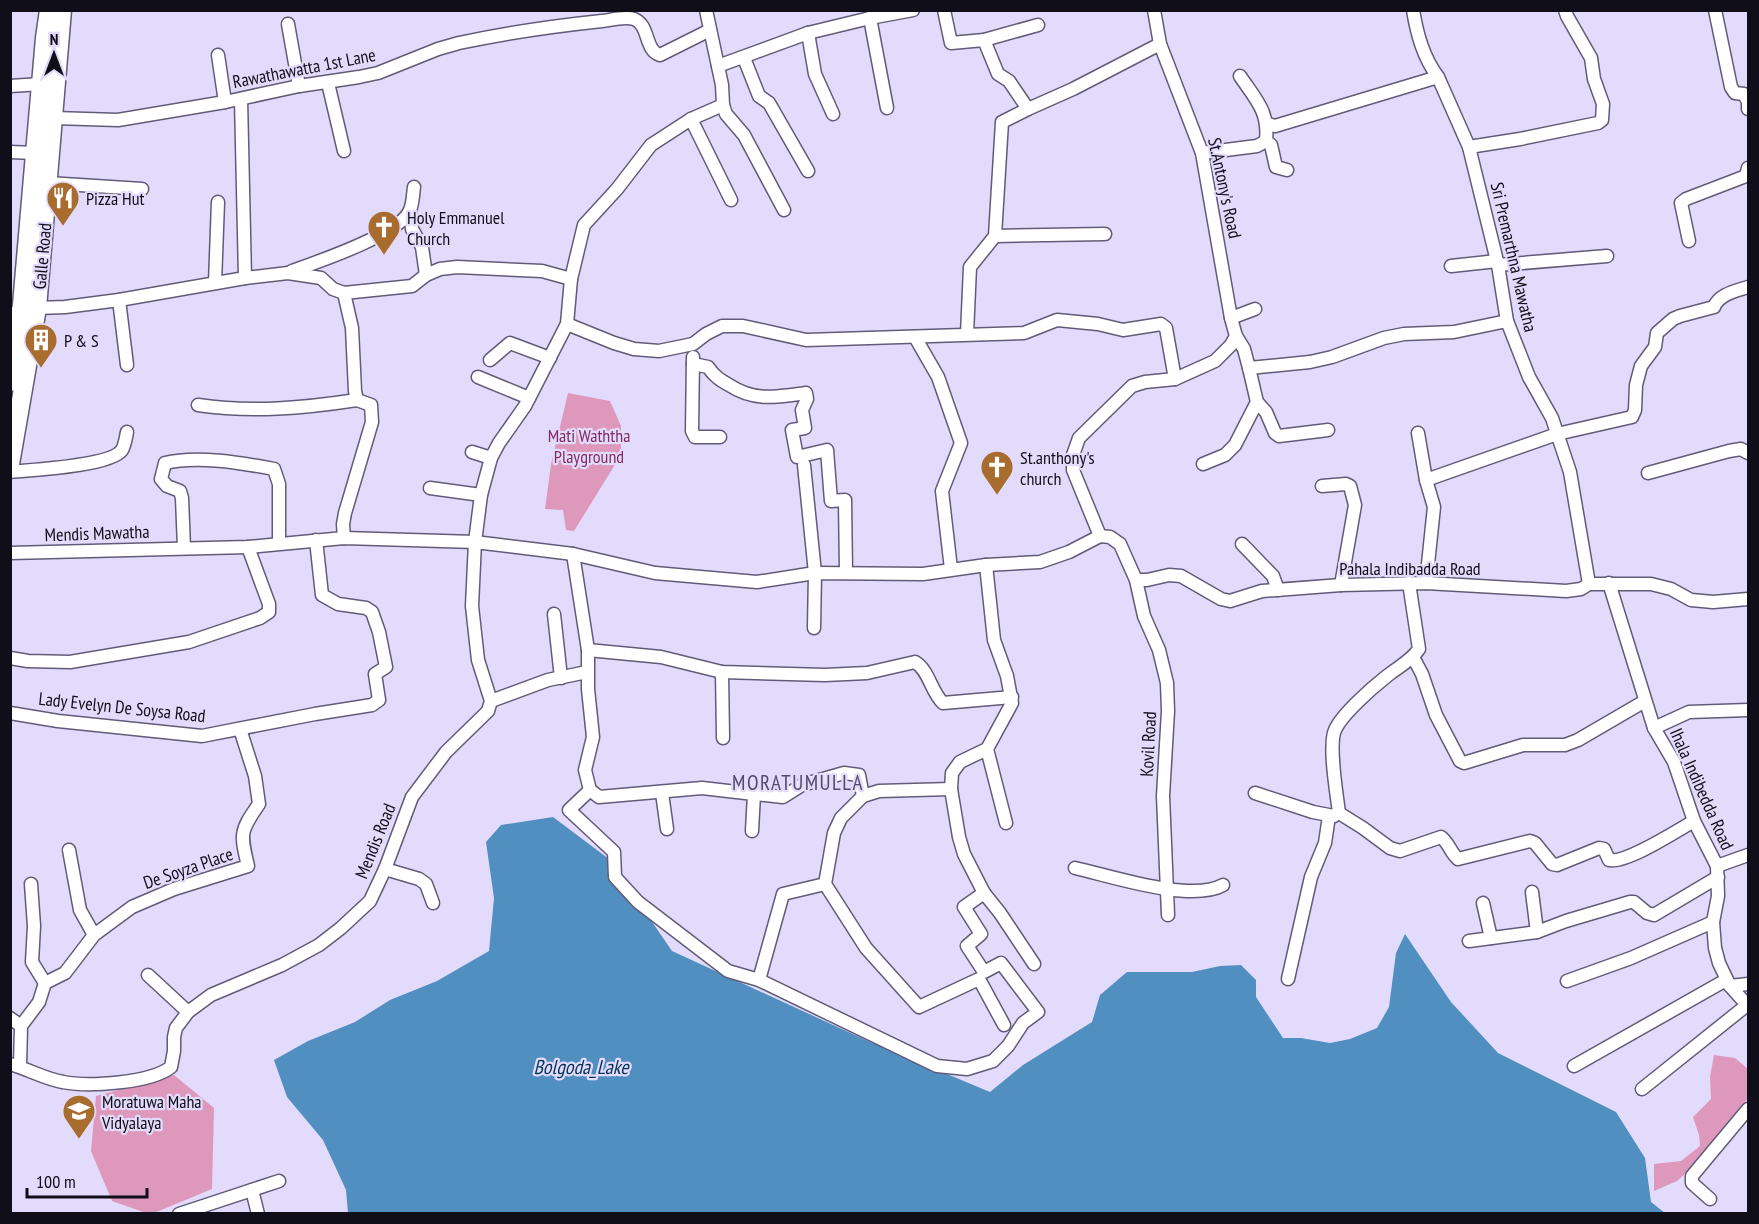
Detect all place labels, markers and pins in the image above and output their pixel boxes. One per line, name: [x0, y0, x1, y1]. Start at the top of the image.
restaurant icon: Pizza Hut: [45, 180, 81, 227]
place label: Pizza Hut: [86, 187, 144, 210]
place label: Holy Emmanuel Church: [407, 206, 505, 250]
church icon: Holy Emmanuel Church: [366, 209, 402, 256]
building icon: P & S: [23, 322, 59, 369]
place label: P & S: [64, 329, 99, 352]
place label: St.anthony's church: [1020, 446, 1095, 490]
church icon: St.anthony's church: [979, 449, 1015, 496]
place label: Moratuwa Maha Vidyalaya: [101, 1090, 202, 1134]
school or university icon: Moratuwa Maha Vidyalaya: [61, 1093, 97, 1140]

